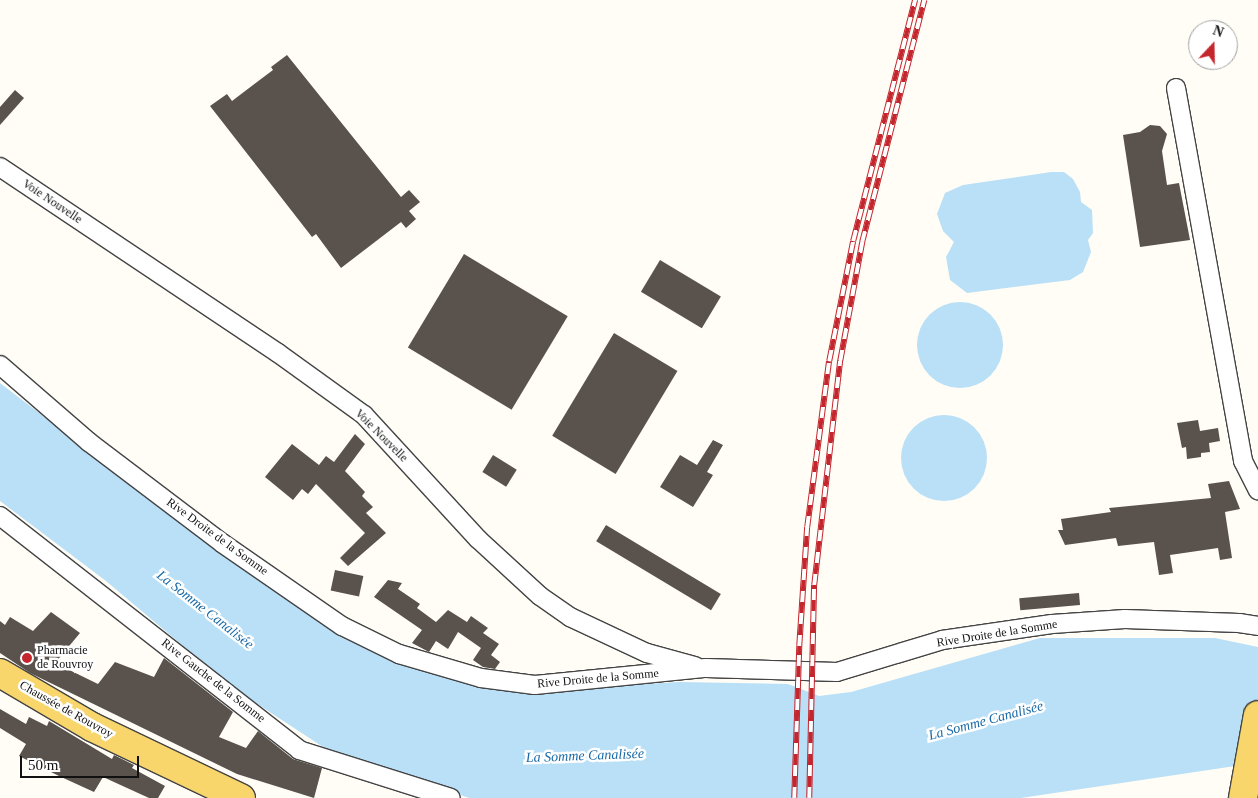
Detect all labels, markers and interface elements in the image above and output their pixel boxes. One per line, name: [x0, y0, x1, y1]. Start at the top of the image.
north arrow: [1188, 20, 1238, 70]
text: N: [1211, 23, 1226, 40]
street label: Voie Nouvelle: [19, 177, 85, 227]
street label: Voie Nouvelle: [352, 407, 410, 465]
street label: Rive Droite de la Somme: [163, 495, 271, 579]
water label: La Somme Canalisée: [153, 567, 257, 653]
street label: Rive Droite de la Somme: [936, 617, 1058, 651]
street label: Rive Gauche de la Somme: [158, 636, 268, 726]
place label: Pharmacie de Rouvroy: [37, 644, 93, 672]
marker: Pharmacie de Rouvroy: [21, 652, 33, 664]
street label: Rive Droite de la Somme: [537, 667, 659, 691]
street label: Chaussée de Rouvroy: [17, 678, 115, 742]
water label: La Somme Canalisée: [927, 698, 1045, 744]
scale bar: [22, 746, 141, 778]
water label: La Somme Canalisée: [526, 746, 644, 766]
text: 50 m: [28, 757, 58, 773]

